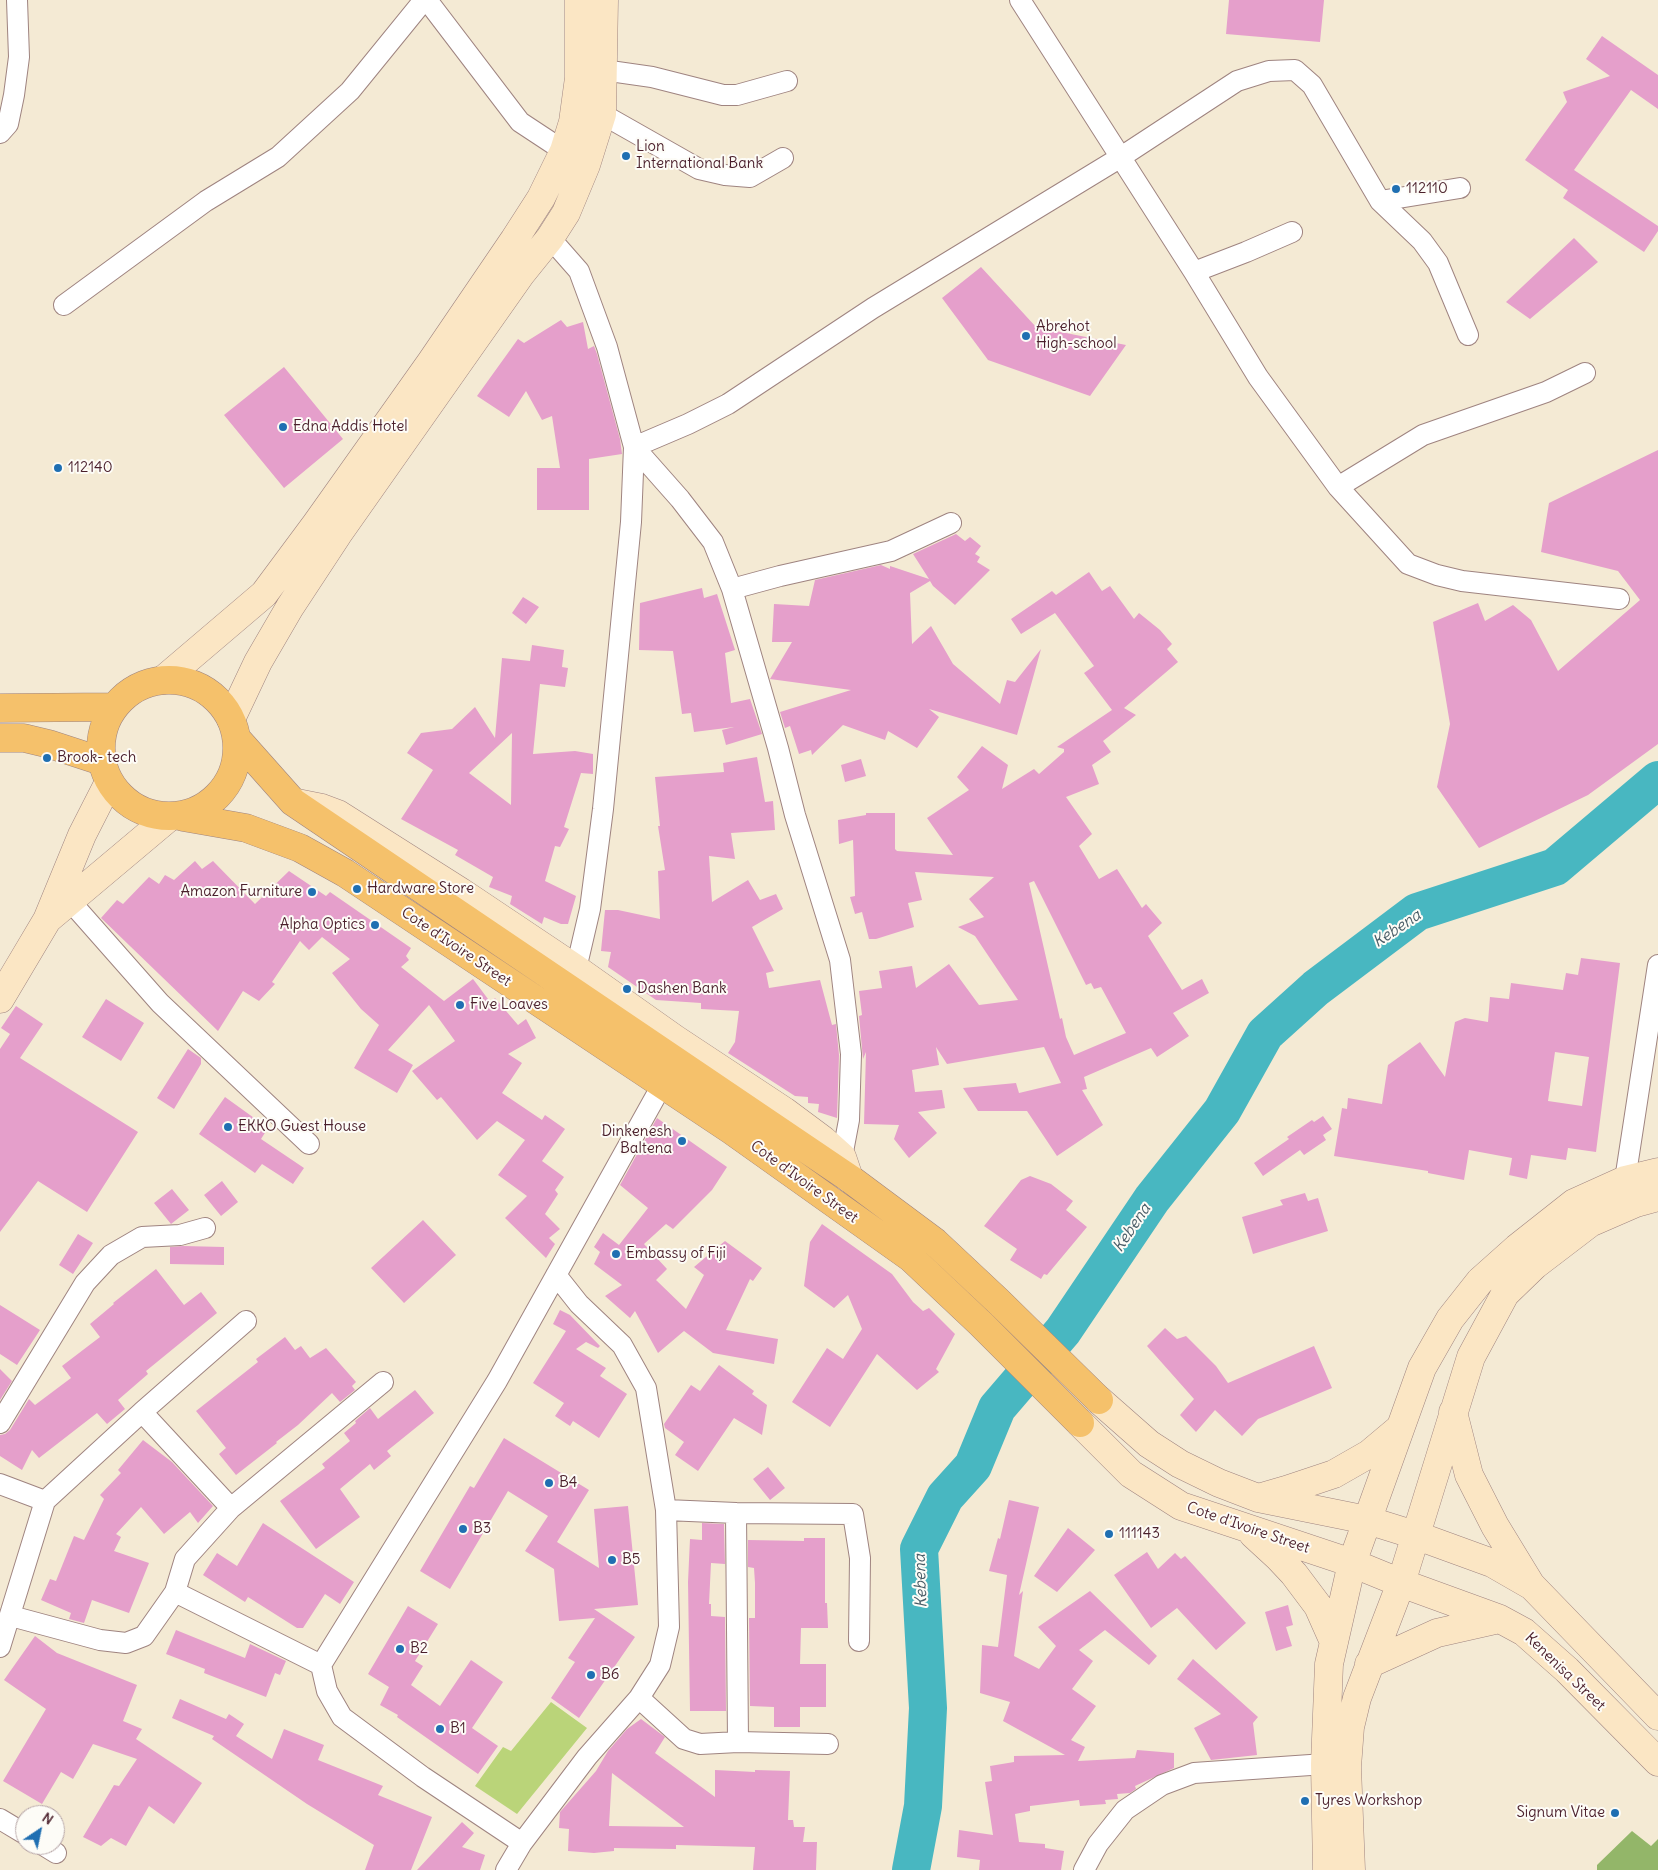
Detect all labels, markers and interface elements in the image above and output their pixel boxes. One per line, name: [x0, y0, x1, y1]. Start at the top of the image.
place label: Lion International Bank: [636, 138, 763, 173]
marker: Lion International Bank: [620, 150, 632, 162]
place label: 112110: [1406, 180, 1448, 198]
marker: 112110: [1390, 183, 1402, 195]
place label: Abrehot High-school: [1036, 318, 1117, 353]
marker: Abrehot High-school: [1020, 330, 1032, 342]
place label: Edna Addis Hotel: [293, 418, 408, 436]
marker: Edna Addis Hotel: [277, 421, 289, 433]
place label: 112140: [68, 459, 113, 477]
marker: 112140: [52, 462, 64, 474]
place label: Brook- tech: [57, 749, 136, 767]
marker: Brook- tech: [41, 752, 53, 764]
place label: Hardware Store: [367, 880, 474, 898]
place label: Amazon Furniture: [180, 883, 302, 901]
marker: Hardware Store: [351, 883, 363, 895]
marker: Amazon Furniture: [306, 886, 318, 898]
street label: Cote d'Ivoire Street: [398, 904, 514, 990]
water label: Kebena: [1369, 906, 1425, 952]
place label: Alpha Optics: [280, 916, 365, 934]
marker: Alpha Optics: [369, 919, 381, 931]
place label: Dashen Bank: [637, 980, 727, 998]
marker: Dashen Bank: [621, 983, 633, 995]
place label: Five Loaves: [470, 996, 548, 1014]
marker: Five Loaves: [454, 999, 466, 1011]
place label: EKKO Guest House: [238, 1118, 366, 1136]
marker: EKKO Guest House: [222, 1121, 234, 1133]
place label: Dinkenesh Baltena: [601, 1123, 672, 1158]
marker: Dinkenesh Baltena: [676, 1135, 688, 1147]
street label: Cote d'Ivoire Street: [747, 1137, 861, 1227]
water label: Kebena: [1109, 1200, 1155, 1256]
place label: Embassy of Fiji: [626, 1245, 726, 1263]
marker: Embassy of Fiji: [610, 1248, 622, 1260]
place label: B4: [559, 1474, 577, 1492]
marker: B4: [543, 1477, 555, 1489]
street label: Cote d'Ivoire Street: [1184, 1499, 1312, 1557]
place label: B3: [473, 1520, 491, 1538]
marker: B3: [457, 1523, 469, 1535]
place label: 111143: [1119, 1525, 1160, 1543]
marker: 111143: [1103, 1528, 1115, 1540]
place label: B5: [622, 1551, 640, 1569]
marker: B5: [606, 1554, 618, 1566]
water label: Kebena: [910, 1554, 932, 1608]
street label: Kenenisa Street: [1521, 1629, 1609, 1715]
place label: B2: [410, 1640, 428, 1658]
marker: B2: [394, 1643, 406, 1655]
place label: B6: [601, 1666, 619, 1684]
marker: B6: [585, 1669, 597, 1681]
place label: B1: [450, 1720, 466, 1738]
marker: B1: [434, 1723, 446, 1735]
place label: Tyres Workshop: [1315, 1792, 1422, 1810]
marker: Tyres Workshop: [1299, 1795, 1311, 1807]
place label: Signum Vitae: [1516, 1804, 1605, 1822]
north arrow: [15, 1805, 65, 1855]
marker: Signum Vitae: [1609, 1807, 1621, 1819]
text: N: [39, 1808, 57, 1829]

